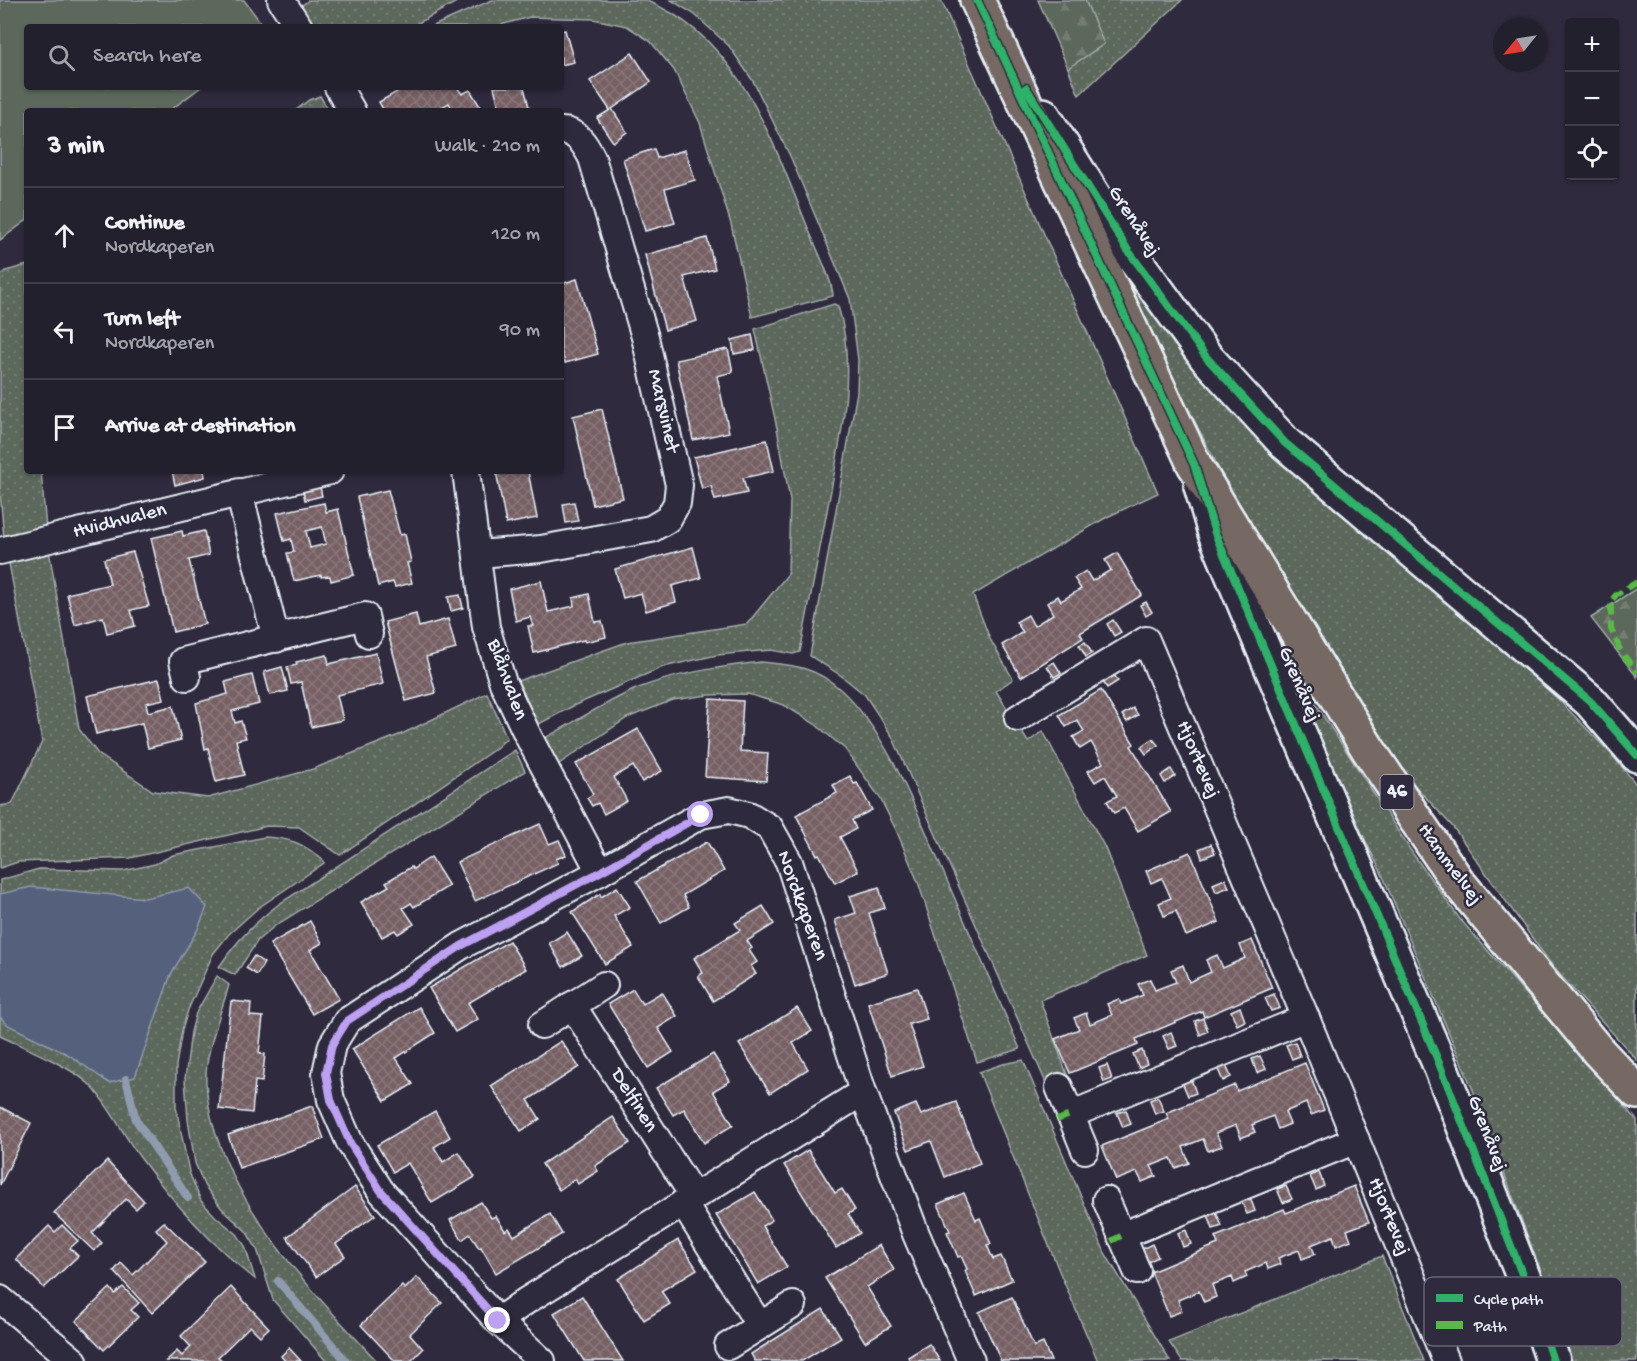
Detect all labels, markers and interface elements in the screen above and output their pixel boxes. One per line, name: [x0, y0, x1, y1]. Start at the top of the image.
north arrow: [1493, 18, 1547, 72]
map controls: [1565, 18, 1619, 180]
button: +: [1565, 18, 1619, 72]
search box: [24, 24, 564, 90]
icon: search: [45, 41, 78, 74]
text: Search here: [93, 44, 201, 70]
button: −: [1565, 72, 1619, 126]
button: locate: [1565, 126, 1619, 180]
text: 3 min: [48, 132, 104, 163]
text: Walk · 210 m: [435, 136, 540, 159]
street label: Grenåvej: [1101, 182, 1165, 262]
text: Continue: [105, 211, 185, 237]
icon: ahead: [48, 219, 81, 252]
text: 120 m: [492, 224, 540, 247]
text: Nordkaperen: [105, 237, 214, 260]
text: Turn left: [105, 307, 179, 333]
icon: left: [48, 315, 81, 348]
text: 90 m: [500, 320, 540, 343]
text: Nordkaperen: [105, 333, 214, 356]
street label: Marsvinet: [640, 367, 684, 457]
icon: arrive: [48, 411, 81, 444]
text: Arrive at destination: [105, 414, 295, 440]
street label: Hvidhvalen: [71, 498, 169, 546]
street label: Blåhvalen: [479, 635, 532, 724]
street label: Grenåvej: [1271, 644, 1325, 726]
street label: Hjortevej: [1169, 717, 1225, 803]
road number: 46: [1380, 775, 1414, 809]
route start: [687, 801, 713, 827]
street label: Hammelvej: [1411, 819, 1487, 911]
street label: Nordkaperen: [770, 848, 832, 964]
street label: Delfinen: [603, 1063, 662, 1138]
street label: Grenåvej: [1460, 1092, 1512, 1176]
street label: Hjortevej: [1361, 1174, 1415, 1260]
legend: [1424, 1277, 1622, 1346]
text: Cycle path: [1474, 1292, 1544, 1311]
route end: [484, 1307, 510, 1333]
text: Path: [1473, 1319, 1507, 1338]

